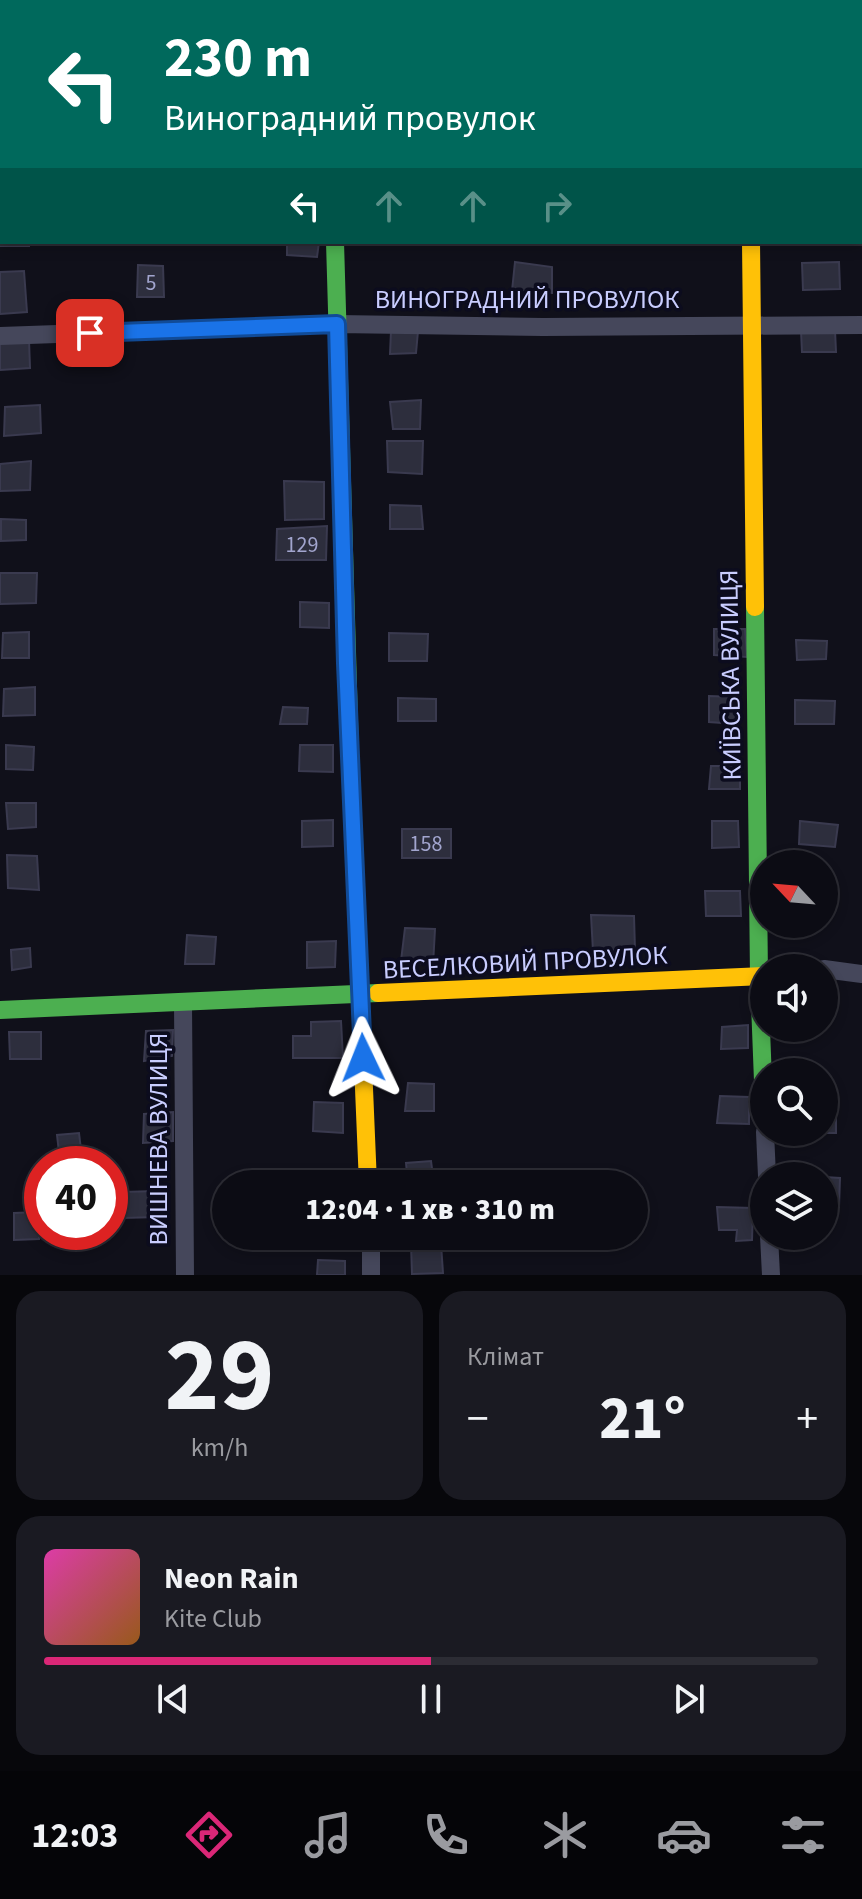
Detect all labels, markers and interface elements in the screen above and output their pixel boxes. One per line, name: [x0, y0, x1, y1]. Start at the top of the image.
text: 230 m: [164, 19, 312, 98]
icon: left: [32, 32, 136, 136]
text: Виноградний провулок: [164, 93, 536, 144]
icon: left: [283, 184, 327, 228]
icon: ahead: [367, 184, 411, 228]
icon: ahead: [451, 184, 495, 228]
icon: right: [535, 184, 579, 228]
house number: 5: [146, 267, 156, 299]
street label: ВИНОГРАДНИЙ ПРОВУЛОК: [375, 281, 679, 318]
pin: [56, 299, 124, 367]
icon: arrive: [68, 311, 112, 355]
house number: 129: [286, 529, 318, 561]
street label: КИЇВСЬКА ВУЛИЦЯ: [710, 569, 751, 781]
house number: 158: [410, 828, 442, 860]
north arrow: [750, 850, 838, 938]
map controls: [750, 850, 838, 1250]
street label: ВЕСЕЛКОВИЙ ПРОВУЛОК: [382, 937, 668, 988]
button: sound: [750, 954, 838, 1042]
position arrow: [321, 1016, 405, 1100]
street label: ВИШНЕВА ВУЛИЦЯ: [140, 1033, 177, 1245]
button: search: [750, 1058, 838, 1146]
speed limit sign: 40: [24, 1146, 128, 1250]
button: layers: [750, 1162, 838, 1250]
text: 12:04 · 1 хв · 310 m: [305, 1188, 555, 1231]
text: 29: [165, 1303, 274, 1451]
text: Клімат: [467, 1338, 544, 1375]
text: 21°: [599, 1377, 686, 1462]
text: −: [467, 1388, 489, 1451]
text: +: [796, 1388, 818, 1451]
text: km/h: [191, 1429, 248, 1466]
text: Neon Rain: [164, 1557, 299, 1600]
text: Kite Club: [164, 1600, 262, 1637]
icon: previous: [151, 1677, 195, 1721]
icon: pause: [409, 1677, 453, 1721]
icon: next: [667, 1677, 711, 1721]
icon: directions: [181, 1807, 237, 1863]
icon: music: [300, 1807, 356, 1863]
icon: phone: [418, 1807, 474, 1863]
icon: climate: [537, 1807, 593, 1863]
icon: car: [656, 1807, 712, 1863]
icon: filters: [775, 1807, 831, 1863]
text: 12:03: [31, 1810, 118, 1861]

